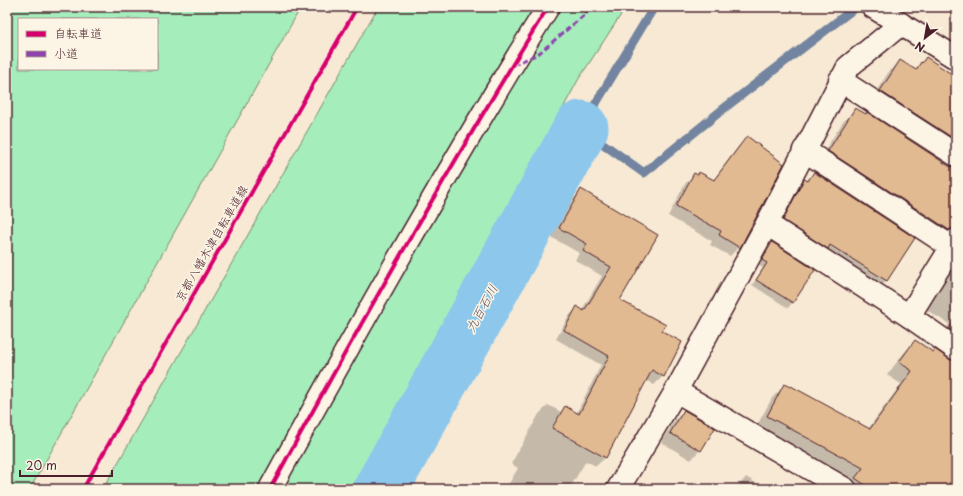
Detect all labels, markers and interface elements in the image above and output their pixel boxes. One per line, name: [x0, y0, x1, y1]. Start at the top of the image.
legend: [18, 18, 158, 70]
north arrow: [905, 18, 945, 58]
text: 自転車道: [54, 24, 102, 42]
text: N: [911, 37, 928, 57]
text: 小道: [54, 44, 78, 62]
street label: 京都八幡木津自転車道線: [170, 181, 252, 305]
water label: 九百石川: [460, 281, 502, 335]
scale bar: [20, 452, 112, 478]
text: 20 m: [26, 456, 57, 474]

